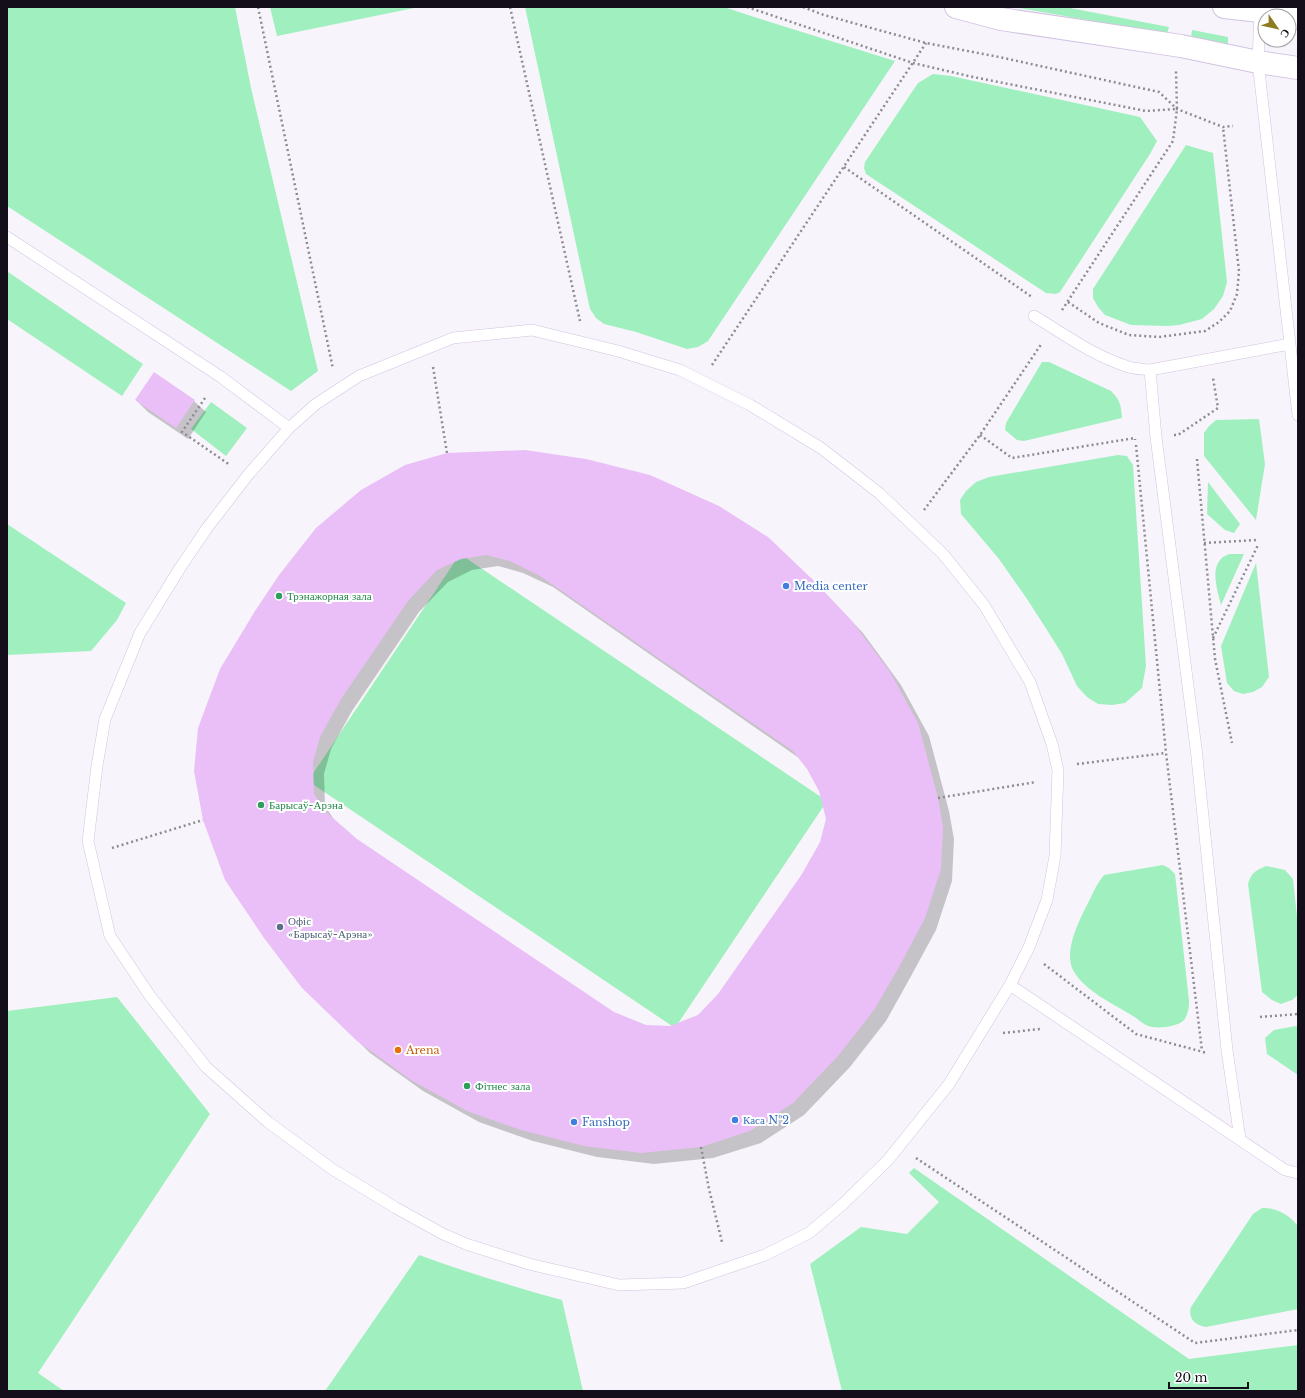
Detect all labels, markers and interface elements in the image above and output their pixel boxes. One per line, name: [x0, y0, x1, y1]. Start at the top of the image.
north arrow: [1257, 8, 1297, 48]
text: С: [1277, 26, 1293, 41]
place label: Media center: [794, 579, 869, 593]
marker: Media center: [781, 581, 791, 591]
place label: Трэнажорная зала: [287, 589, 372, 603]
marker: Трэнажорная зала: [274, 591, 284, 601]
place label: Барысаў-Арэна: [269, 798, 343, 812]
marker: Барысаў-Арэна: [256, 800, 266, 810]
place label: Офіс «Барысаў-Арэна»: [288, 914, 373, 941]
marker: Офіс «Барысаў-Арэна»: [275, 922, 285, 932]
place label: Arena: [405, 1043, 440, 1057]
marker: Arena: [393, 1045, 403, 1055]
place label: Фітнес зала: [475, 1079, 530, 1093]
marker: Фітнес зала: [462, 1081, 472, 1091]
place label: Каса №2: [743, 1113, 789, 1127]
place label: Fanshop: [582, 1115, 630, 1129]
marker: Каса №2: [730, 1115, 740, 1125]
marker: Fanshop: [569, 1117, 579, 1127]
scale bar: [1169, 1364, 1248, 1390]
text: 20 m: [1175, 1370, 1207, 1385]

